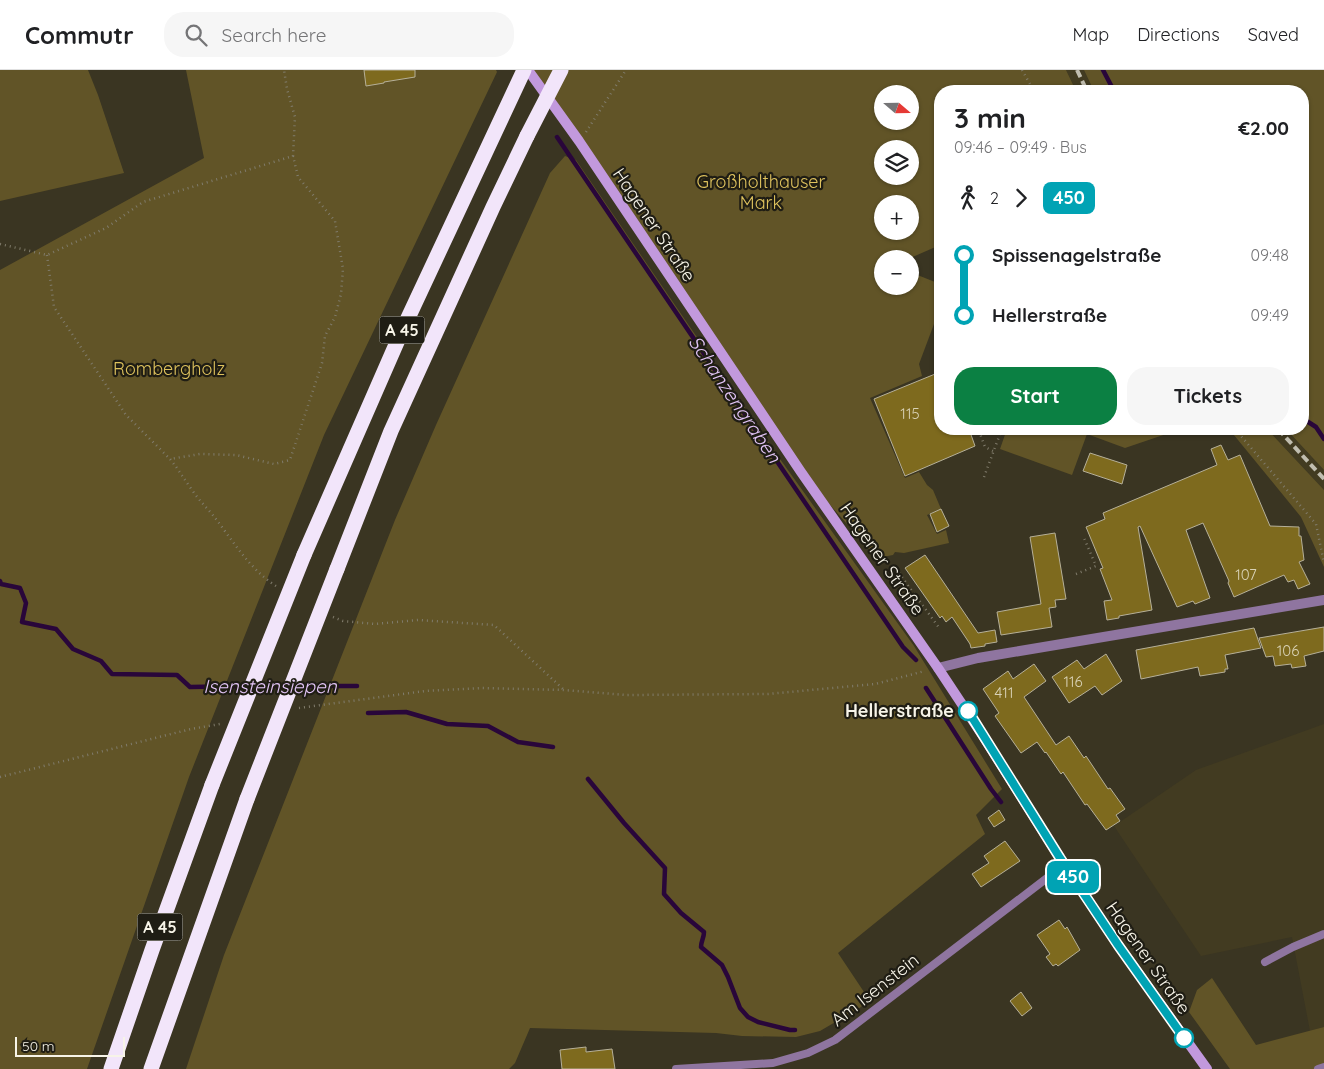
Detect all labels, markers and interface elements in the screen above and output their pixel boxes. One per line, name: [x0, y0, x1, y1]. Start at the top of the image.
search box: [164, 12, 514, 57]
text: Commutr: [25, 20, 134, 50]
icon: search: [182, 21, 210, 49]
text: Search here: [222, 23, 327, 47]
text: Map: [1072, 23, 1109, 46]
text: Directions: [1137, 23, 1220, 46]
text: Saved: [1248, 23, 1299, 46]
north arrow: [874, 85, 919, 130]
map controls: [874, 85, 919, 295]
text: 3 min: [954, 100, 1026, 135]
text: €2.00: [1238, 116, 1289, 140]
text: 09:46 – 09:49 · Bus: [954, 137, 1087, 157]
button: layers: [874, 140, 919, 185]
street label: Hagener Straße: [608, 163, 701, 286]
park label: Großholthauser Mark: [697, 170, 825, 214]
icon: walk: [954, 184, 982, 212]
icon: forward: [1007, 184, 1035, 212]
text: 450: [1053, 186, 1085, 209]
text: 2: [990, 188, 999, 208]
button: +: [874, 195, 919, 240]
text: Spissenagelstraße: [992, 243, 1161, 267]
text: 09:48: [1250, 245, 1289, 265]
button: −: [874, 250, 919, 295]
text: Hellerstraße: [992, 303, 1107, 327]
text: 09:49: [1251, 305, 1289, 325]
road number: A 45: [380, 316, 424, 344]
water label: Schanzengraben: [684, 331, 787, 468]
park label: Rombergholz: [113, 357, 225, 380]
button: Start: [954, 367, 1117, 425]
button: Tickets: [1127, 367, 1289, 425]
house number: 115: [900, 404, 920, 423]
street label: Hagener Straße: [835, 498, 930, 619]
house number: 107: [1235, 565, 1257, 584]
house number: 106: [1277, 641, 1299, 660]
house number: 116: [1063, 672, 1083, 691]
water label: Isensteinsiepen: [203, 674, 338, 698]
house number: 411: [995, 683, 1013, 702]
place label: Hellerstraße: [845, 699, 954, 722]
marker: Hellerstraße: [958, 701, 978, 721]
line badge: 450: [1044, 861, 1102, 893]
text: 450: [1057, 865, 1089, 888]
street label: Hagener Straße: [1101, 897, 1196, 1018]
road number: A 45: [138, 914, 182, 940]
street label: Am Isenstein: [826, 948, 923, 1031]
unlabelled marker: [1174, 1028, 1194, 1048]
scale bar: [15, 1034, 125, 1057]
text: 50 m: [22, 1037, 55, 1055]

